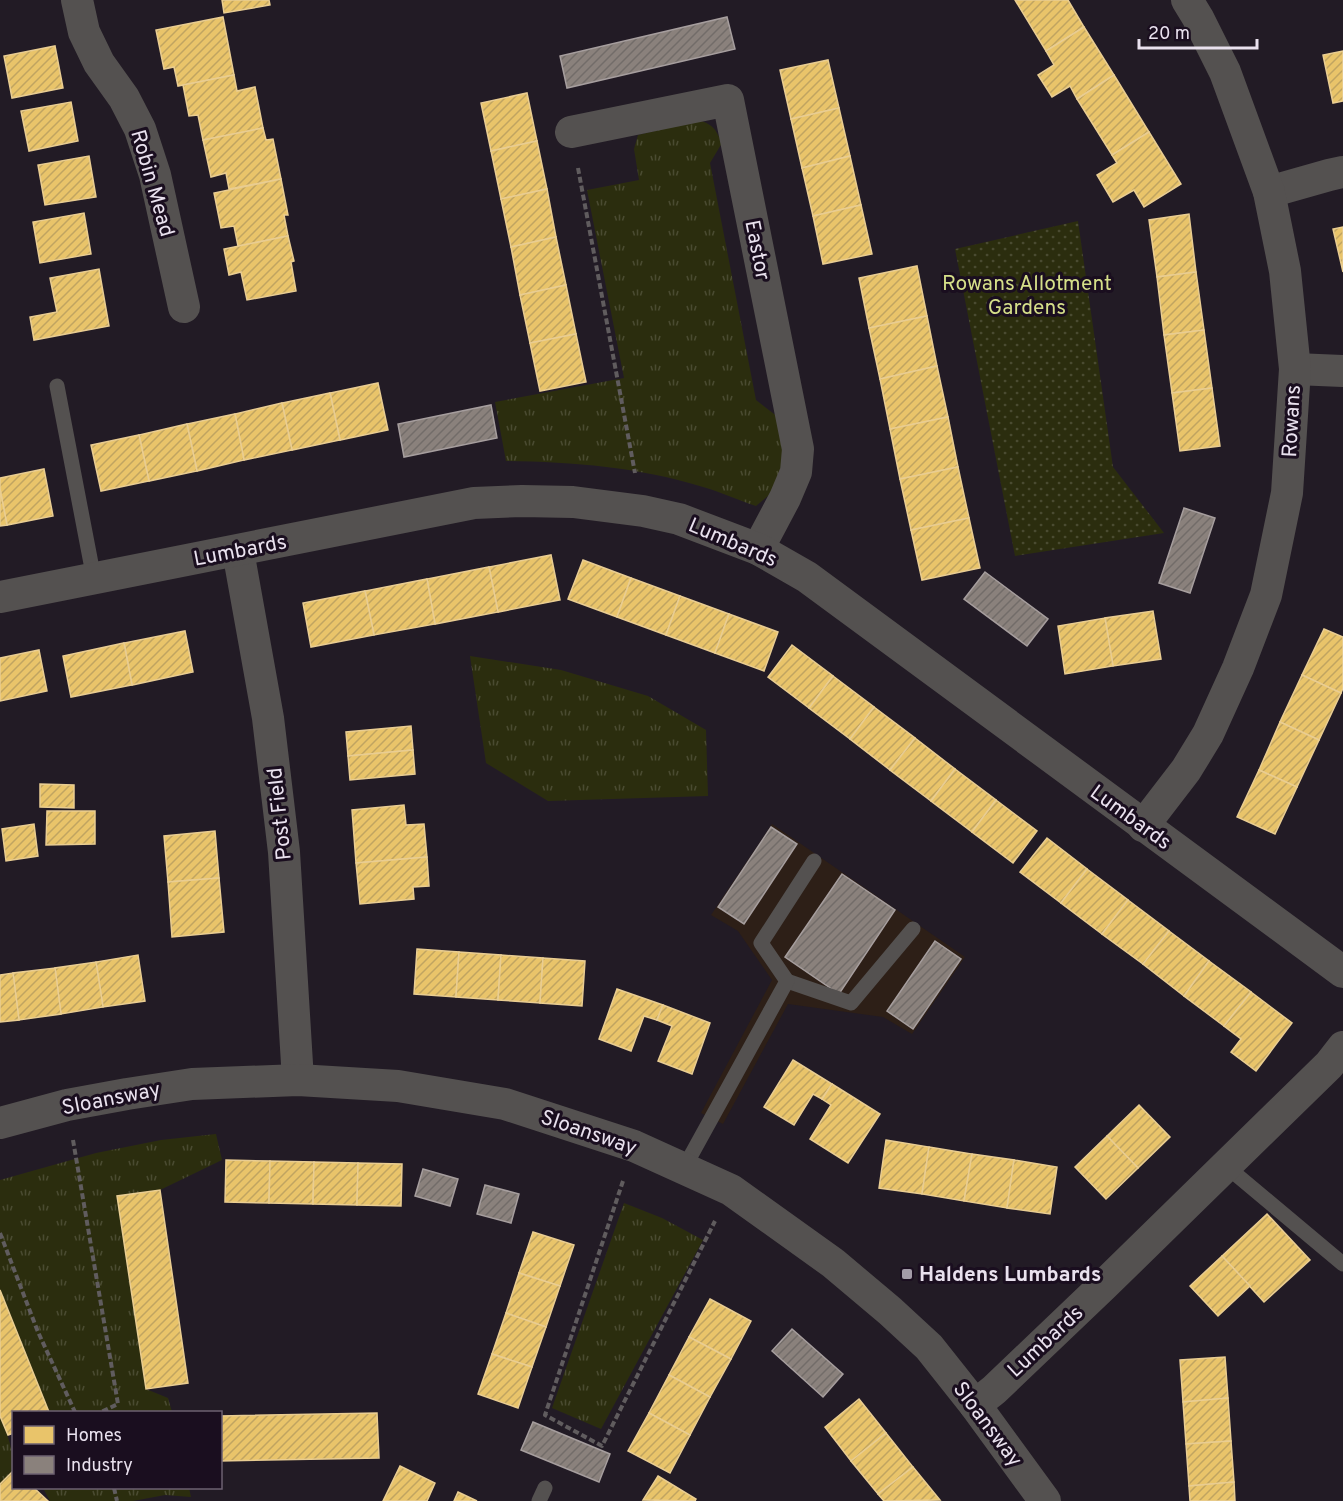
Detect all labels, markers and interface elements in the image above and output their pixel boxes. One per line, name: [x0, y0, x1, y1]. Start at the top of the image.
scale bar: [1139, 12, 1258, 50]
text: 20 m: [1148, 23, 1190, 46]
street label: Robin Mead: [123, 127, 180, 240]
street label: Eastor: [737, 218, 776, 283]
park label: Rowans Allotment Gardens: [942, 271, 1112, 322]
street label: Rowans: [1277, 384, 1308, 458]
street label: Lumbards: [684, 513, 781, 574]
street label: Lumbards: [191, 529, 289, 574]
street label: Post Field: [262, 766, 299, 862]
street label: Lumbards: [1084, 780, 1176, 857]
street label: Sloansway: [60, 1077, 163, 1122]
street label: Sloansway: [537, 1104, 640, 1162]
place label: Haldens Lumbards: [919, 1262, 1101, 1289]
marker: Haldens Lumbards: [900, 1267, 914, 1281]
street label: Lumbards: [1002, 1300, 1090, 1384]
street label: Sloansway: [946, 1377, 1028, 1473]
legend: [12, 1411, 222, 1489]
text: Homes: [66, 1425, 122, 1448]
text: Industry: [66, 1455, 133, 1478]

